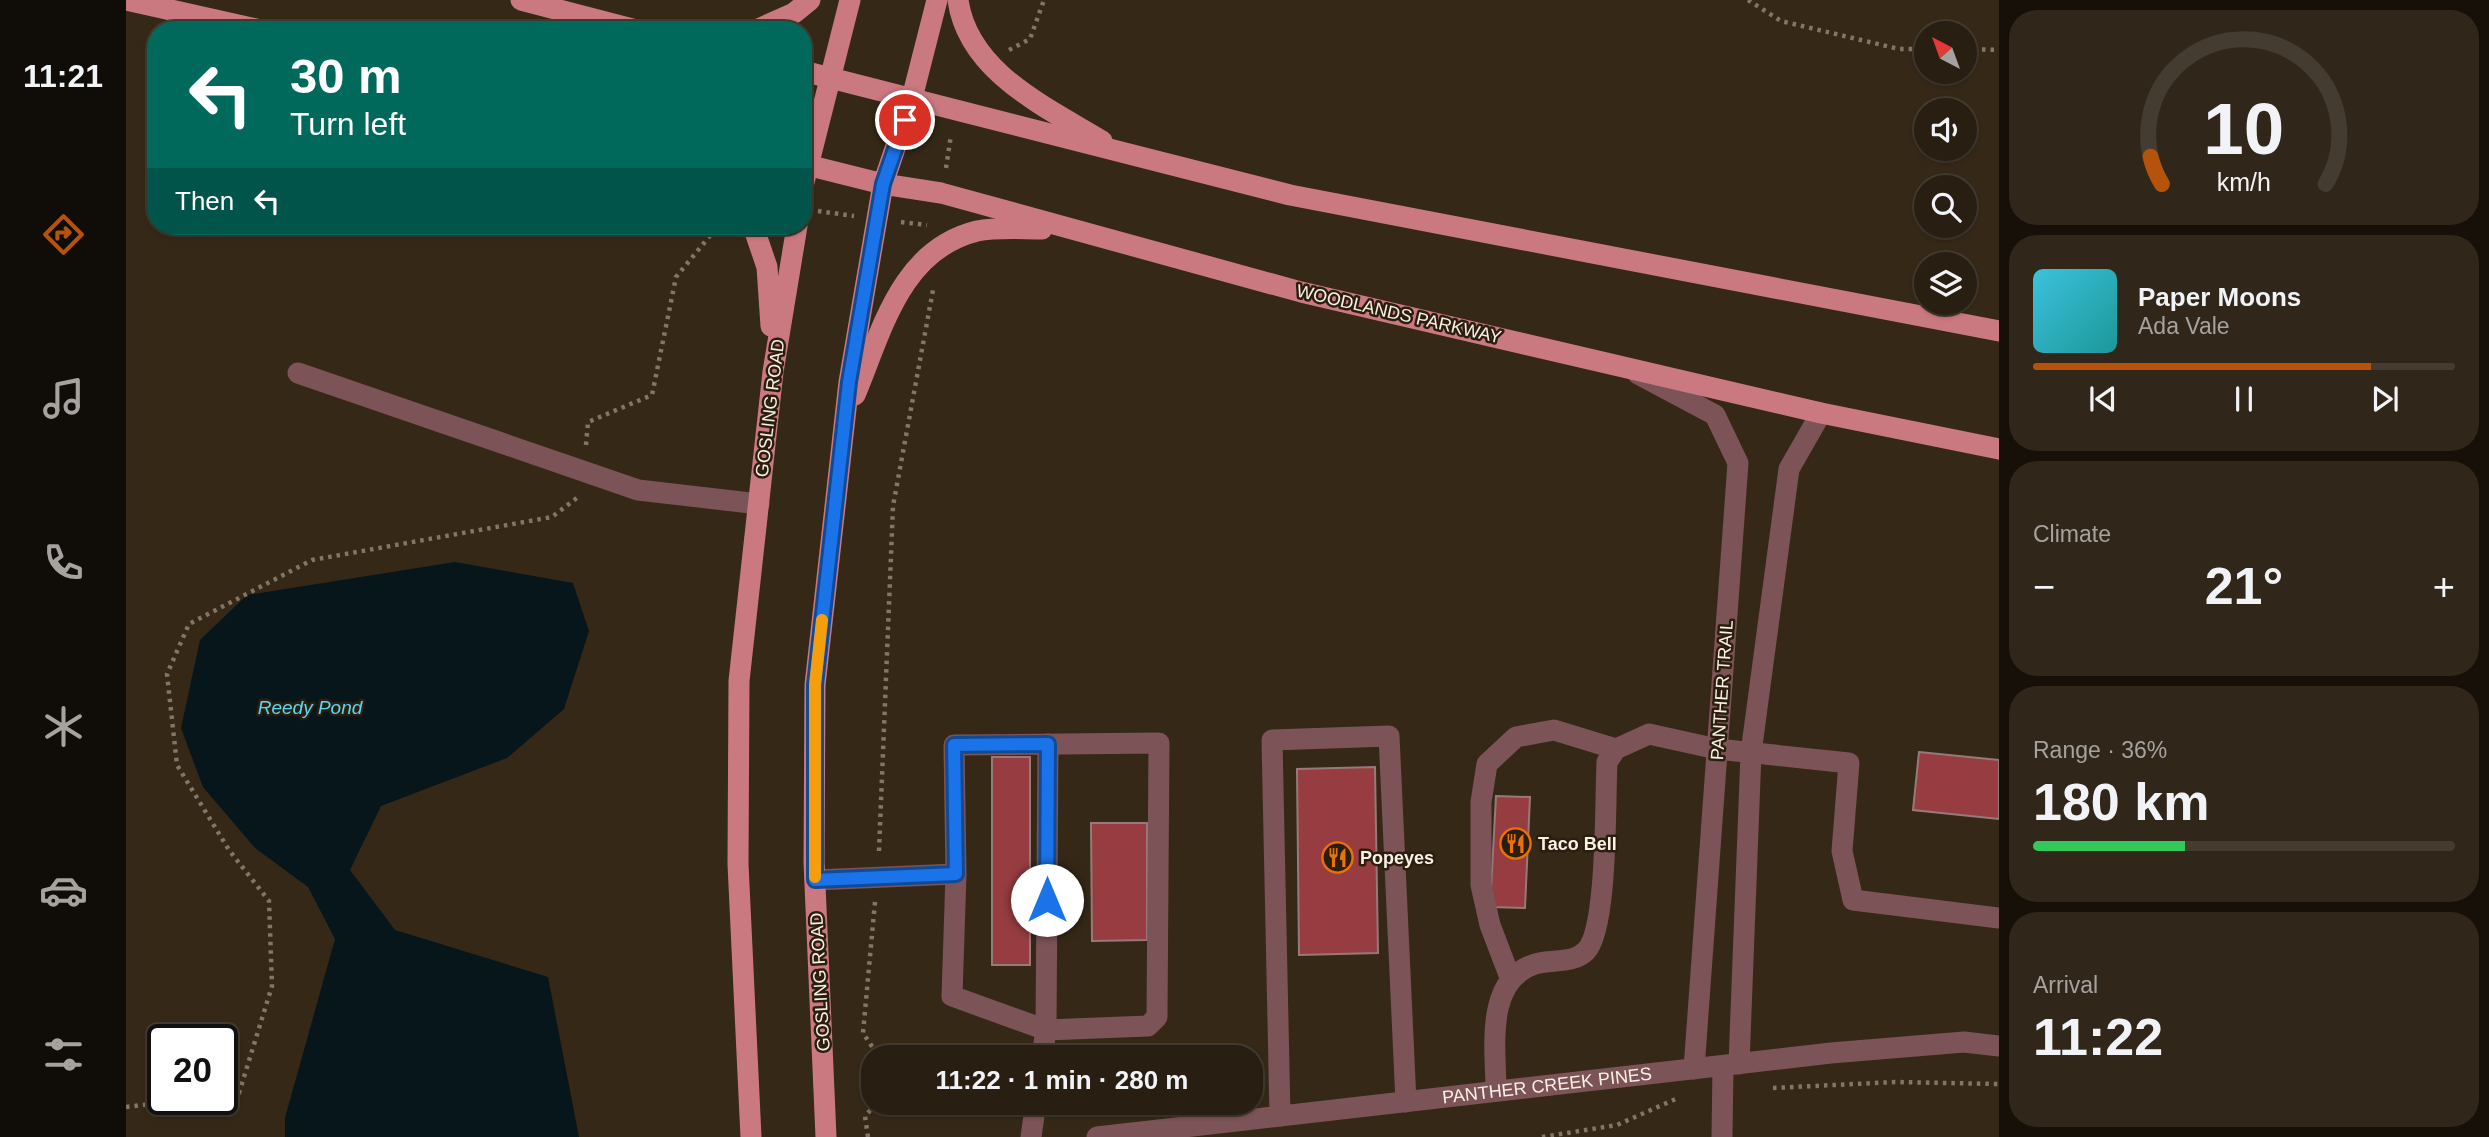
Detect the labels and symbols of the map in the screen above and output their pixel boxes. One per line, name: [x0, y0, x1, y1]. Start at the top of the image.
north arrow: [1914, 21, 1978, 84]
pin: [875, 90, 935, 150]
street label: WOODLANDS PARKWAY: [1295, 281, 1503, 347]
street label: GOSLING ROAD: [752, 338, 788, 478]
street label: PANTHER TRAIL: [1707, 619, 1737, 761]
water label: Reedy Pond: [258, 697, 364, 718]
restaurant icon: Taco Bell: [1498, 827, 1532, 861]
place label: Taco Bell: [1538, 834, 1617, 854]
restaurant icon: Popeyes: [1320, 841, 1354, 875]
place label: Popeyes: [1360, 848, 1434, 868]
position arrow: [1010, 863, 1084, 937]
street label: GOSLING ROAD: [806, 912, 834, 1052]
speed limit sign: 20: [147, 1024, 238, 1115]
street label: PANTHER CREEK PINES: [1441, 1064, 1653, 1107]

